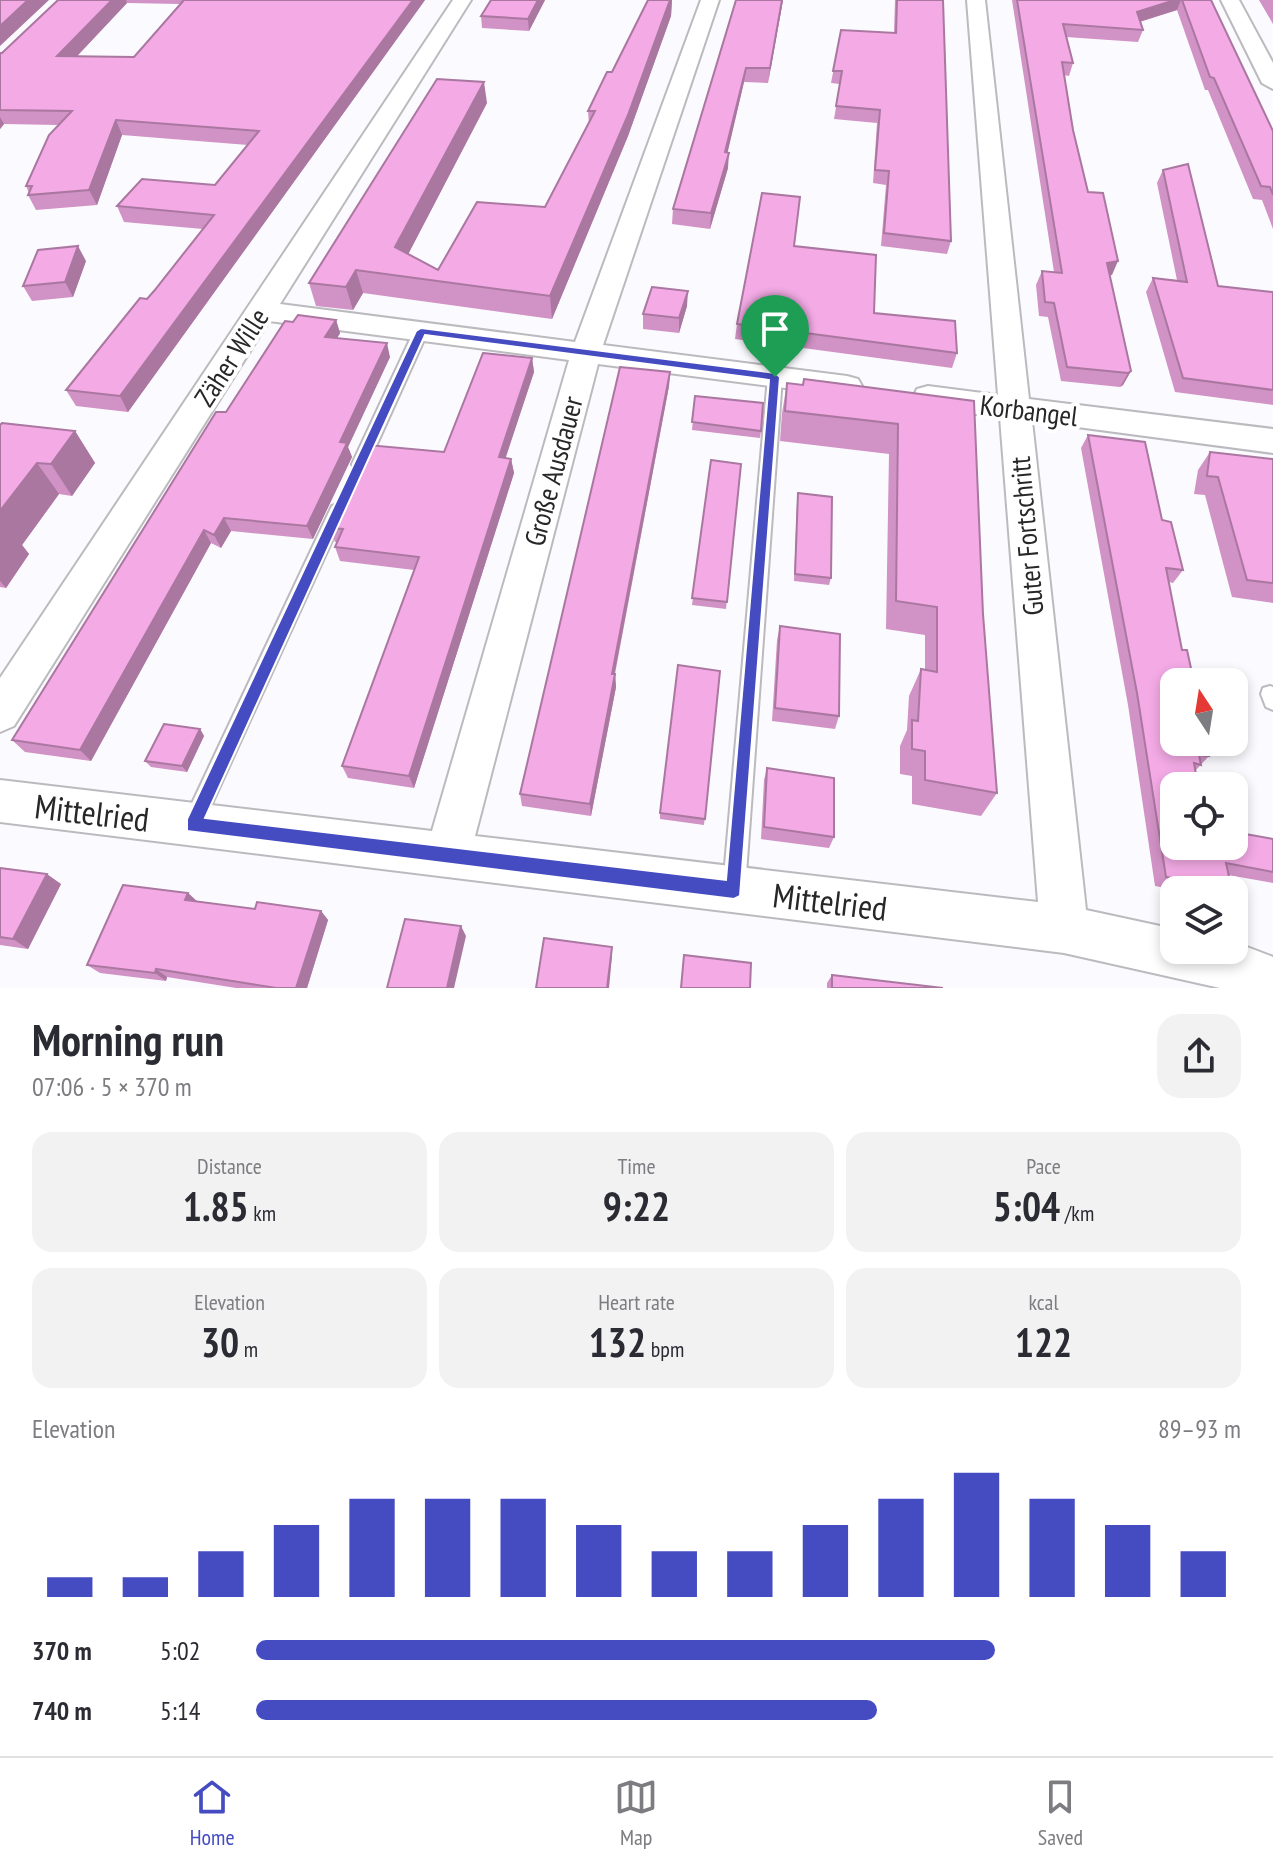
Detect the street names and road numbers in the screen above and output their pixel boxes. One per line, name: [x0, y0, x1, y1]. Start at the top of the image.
street label: Zäher Wille: [186, 301, 276, 413]
street label: Korbangel: [978, 386, 1081, 434]
street label: Große Ausdauer: [515, 392, 591, 550]
street label: Guter Fortschritt: [1001, 455, 1051, 617]
street label: Mittelried: [32, 783, 152, 841]
street label: Mittelried: [770, 872, 890, 930]

